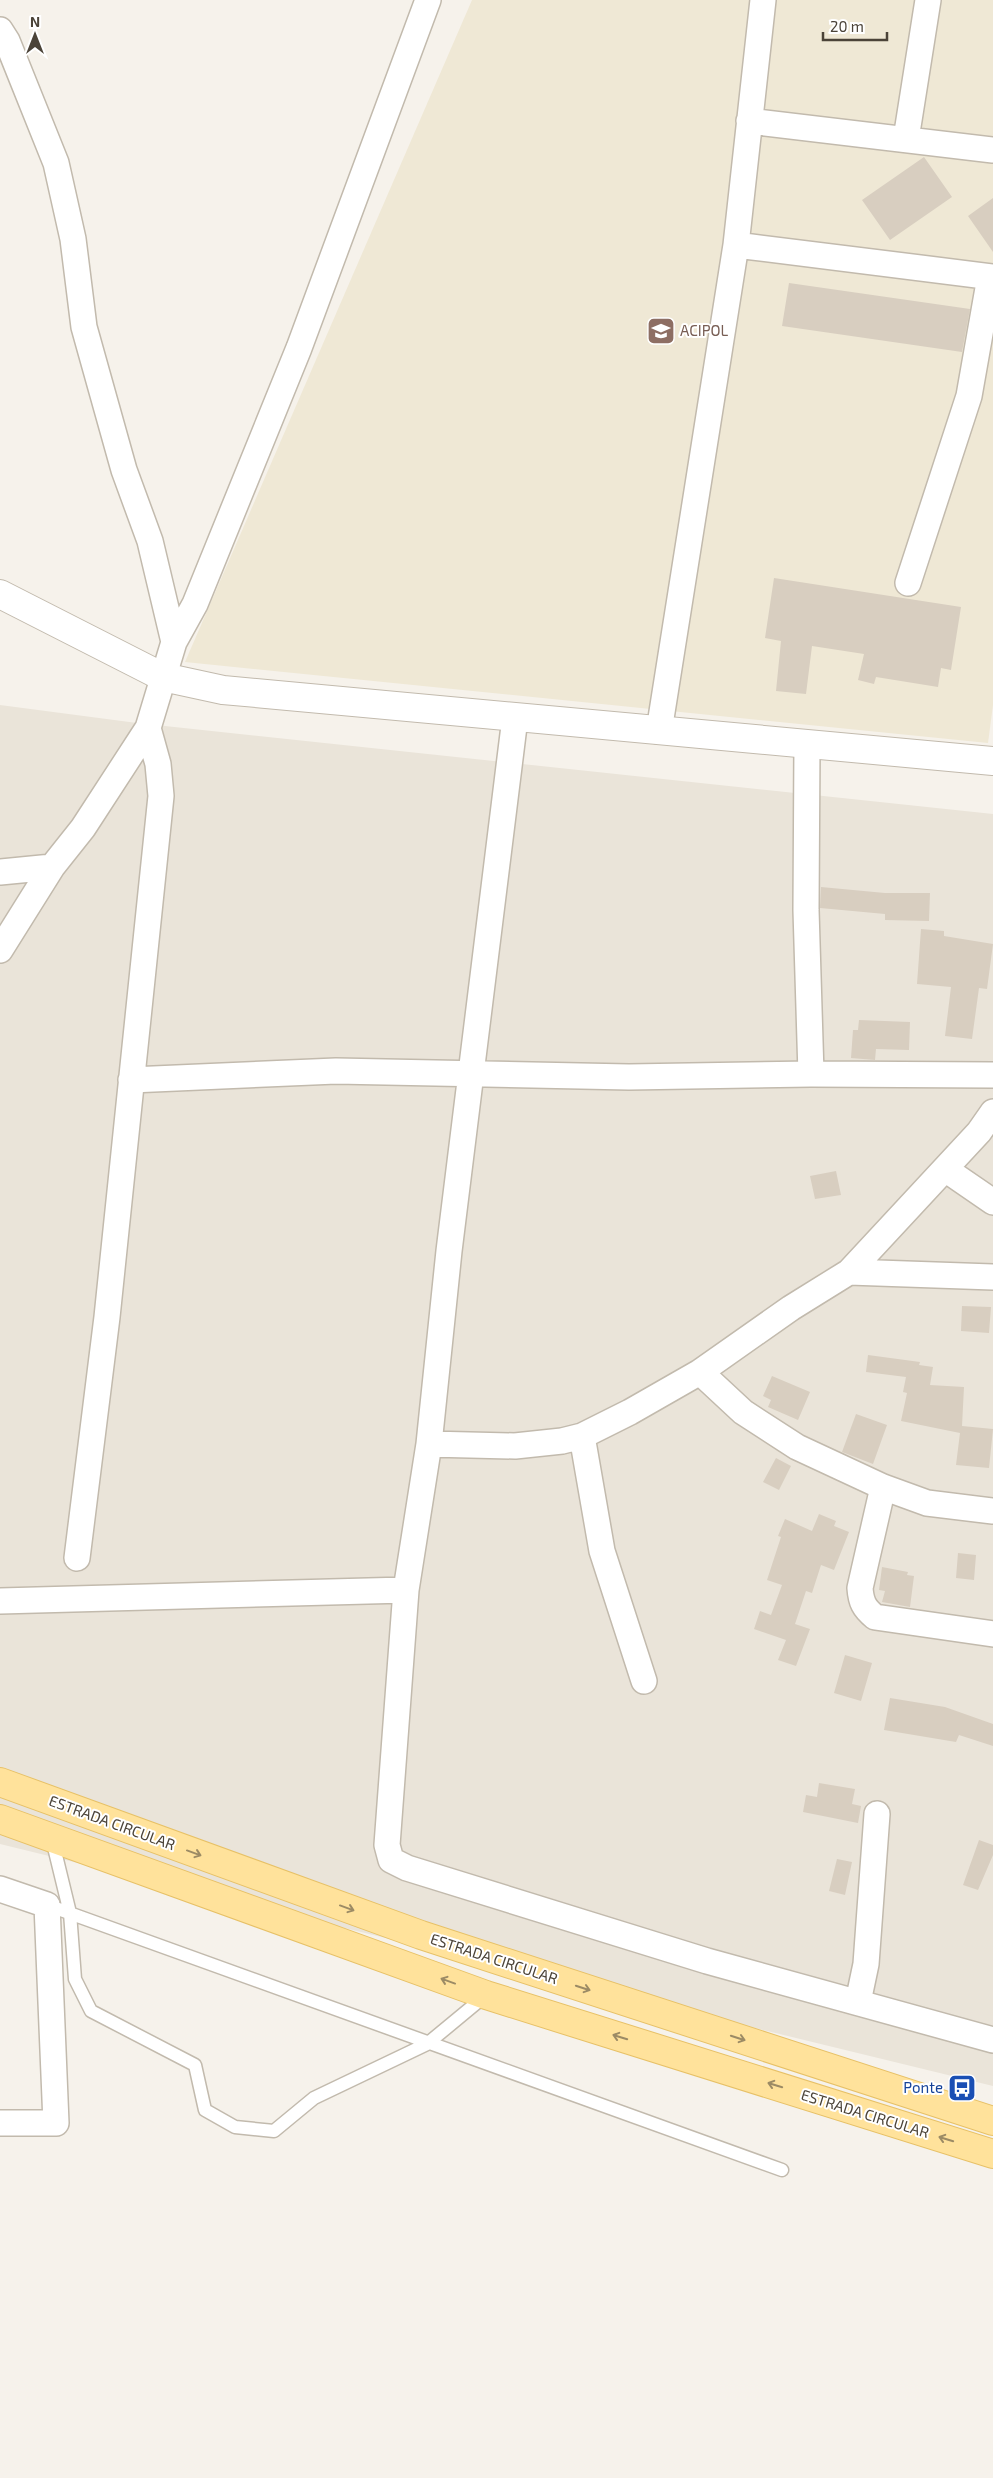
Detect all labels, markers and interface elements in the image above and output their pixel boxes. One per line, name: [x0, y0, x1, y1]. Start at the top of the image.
north arrow: [10, 10, 60, 60]
scale bar: [823, 10, 887, 42]
text: N: [30, 13, 40, 30]
text: 20 m: [830, 17, 864, 35]
school or university icon: ACIPOL: [646, 316, 676, 346]
place label: ACIPOL: [680, 321, 729, 339]
street label: ESTRADA CIRCULAR: [47, 1791, 178, 1853]
one-way arrow: [185, 1849, 201, 1858]
one-way arrow: [338, 1904, 354, 1913]
street label: ESTRADA CIRCULAR: [428, 1929, 560, 1987]
one-way arrow: [441, 1976, 457, 1985]
one-way arrow: [575, 1984, 591, 1993]
one-way arrow: [612, 2031, 628, 2041]
one-way arrow: [730, 2034, 745, 2043]
bus stop icon: Ponte: [947, 2073, 977, 2103]
place label: Ponte: [903, 2078, 943, 2096]
one-way arrow: [767, 2080, 783, 2090]
street label: ESTRADA CIRCULAR: [799, 2085, 931, 2141]
one-way arrow: [939, 2134, 955, 2144]

